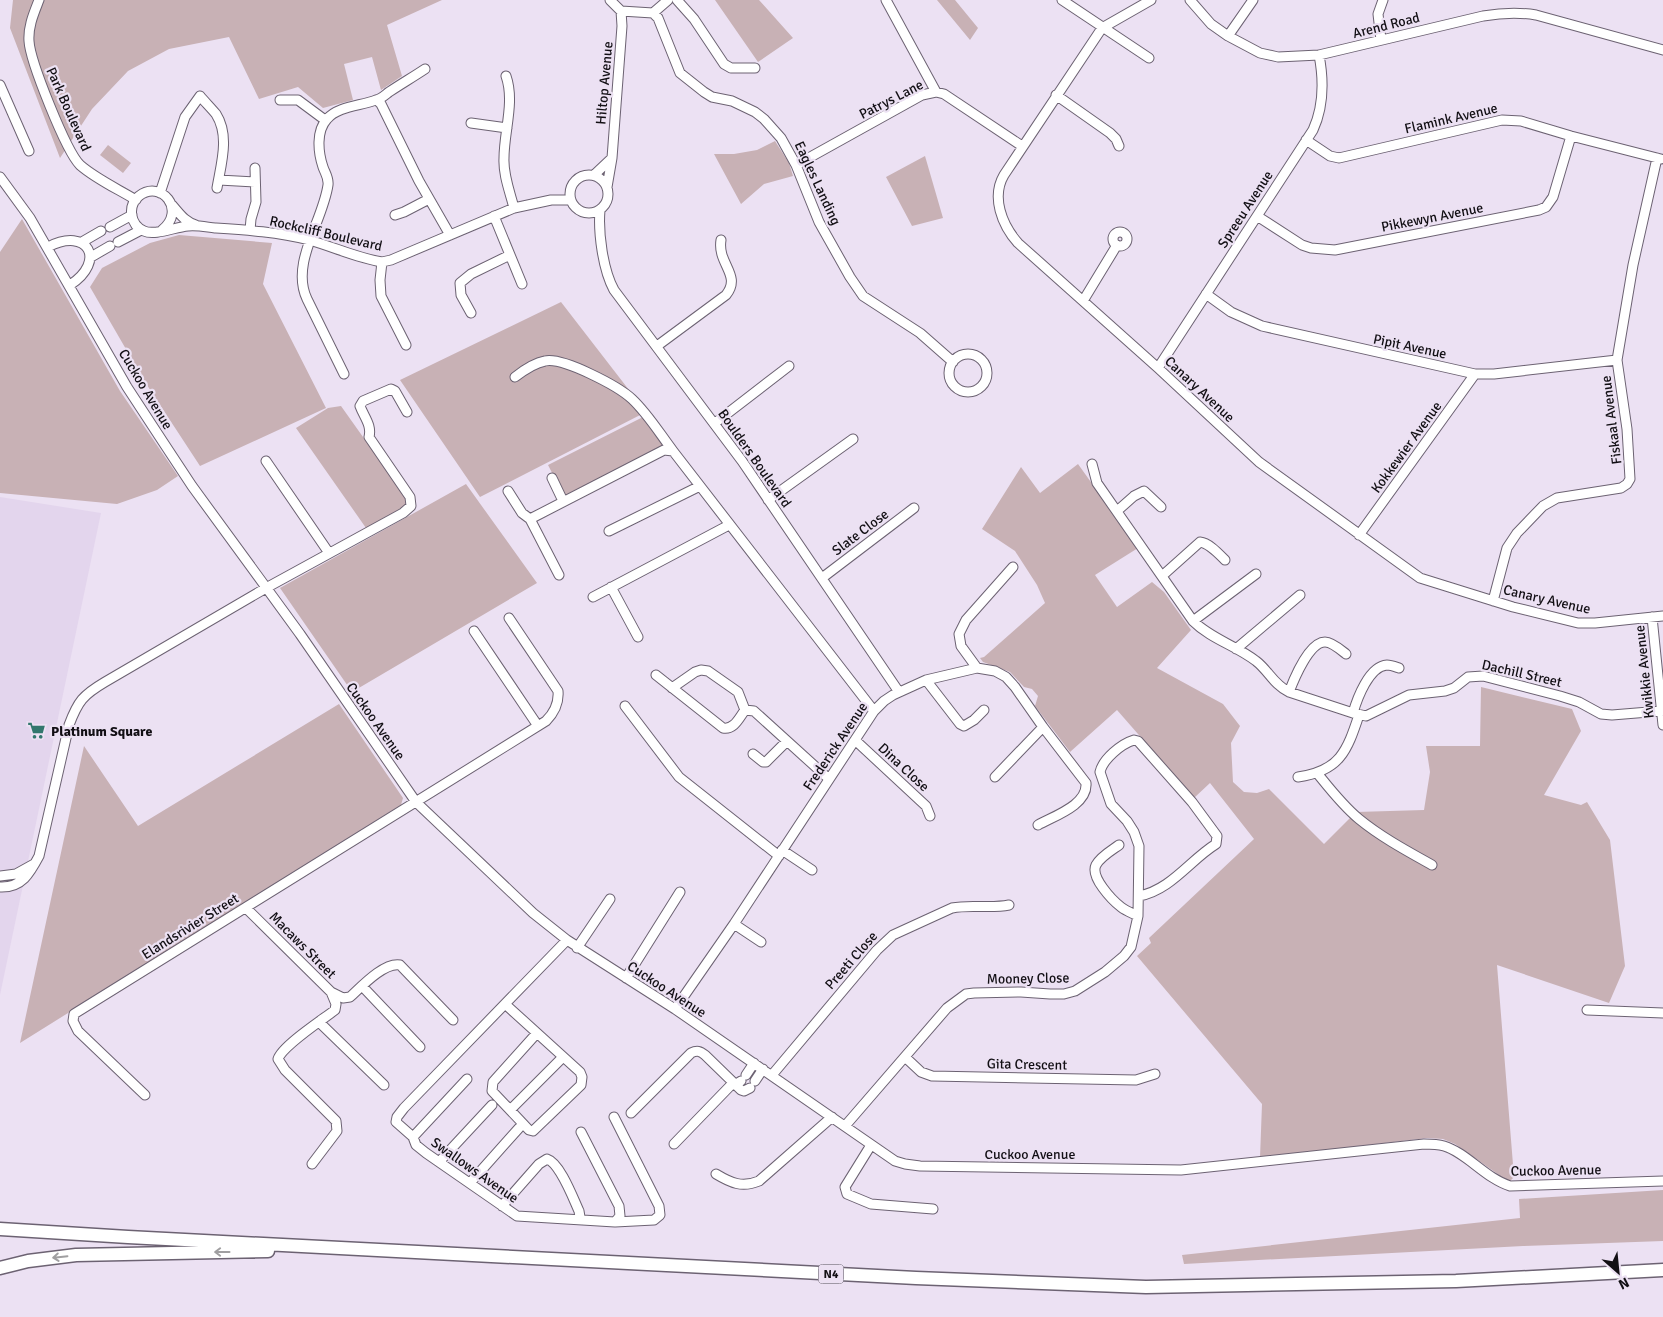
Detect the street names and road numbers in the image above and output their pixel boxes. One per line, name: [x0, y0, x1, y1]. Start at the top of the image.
street label: Arend Road: [1351, 9, 1421, 42]
street label: Hiltop Avenue: [592, 41, 617, 125]
street label: Park Boulevard: [42, 65, 95, 154]
street label: Patrys Lane: [856, 76, 926, 123]
street label: Flamink Avenue: [1403, 100, 1499, 137]
street label: Eagles Landing: [791, 139, 844, 228]
street label: Spreeu Avenue: [1214, 167, 1277, 251]
street label: Pikkewyn Avenue: [1380, 199, 1485, 236]
street label: Rockcliff Boulevard: [268, 212, 384, 255]
street label: Pipit Avenue: [1372, 330, 1448, 363]
street label: Cuckoo Avenue: [115, 346, 176, 433]
street label: Canary Avenue: [1161, 353, 1238, 426]
street label: Fiskaal Avenue: [1598, 375, 1625, 465]
street label: Kokkewier Avenue: [1367, 398, 1445, 496]
street label: Boulders Boulevard: [714, 406, 795, 511]
street label: Slate Close: [829, 506, 892, 559]
street label: Canary Avenue: [1502, 581, 1592, 618]
street label: Kwikkie Avenue: [1631, 624, 1658, 719]
street label: Dachill Street: [1480, 656, 1564, 691]
street label: Cuckoo Avenue: [343, 679, 409, 763]
street label: Frederick Avenue: [800, 699, 871, 794]
street label: Dina Close: [875, 739, 933, 795]
street label: Elandsrivier Street: [139, 890, 242, 963]
street label: Macaws Street: [266, 908, 340, 982]
street label: Preeti Close: [822, 928, 881, 993]
street label: Cuckoo Avenue: [624, 958, 709, 1021]
street label: Mooney Close: [986, 969, 1070, 988]
street label: Gita Crescent: [987, 1055, 1067, 1074]
street label: Swallows Avenue: [428, 1134, 522, 1207]
street label: Cuckoo Avenue: [985, 1146, 1075, 1163]
street label: Cuckoo Avenue: [1510, 1161, 1602, 1180]
road number: N4: [818, 1264, 844, 1284]

